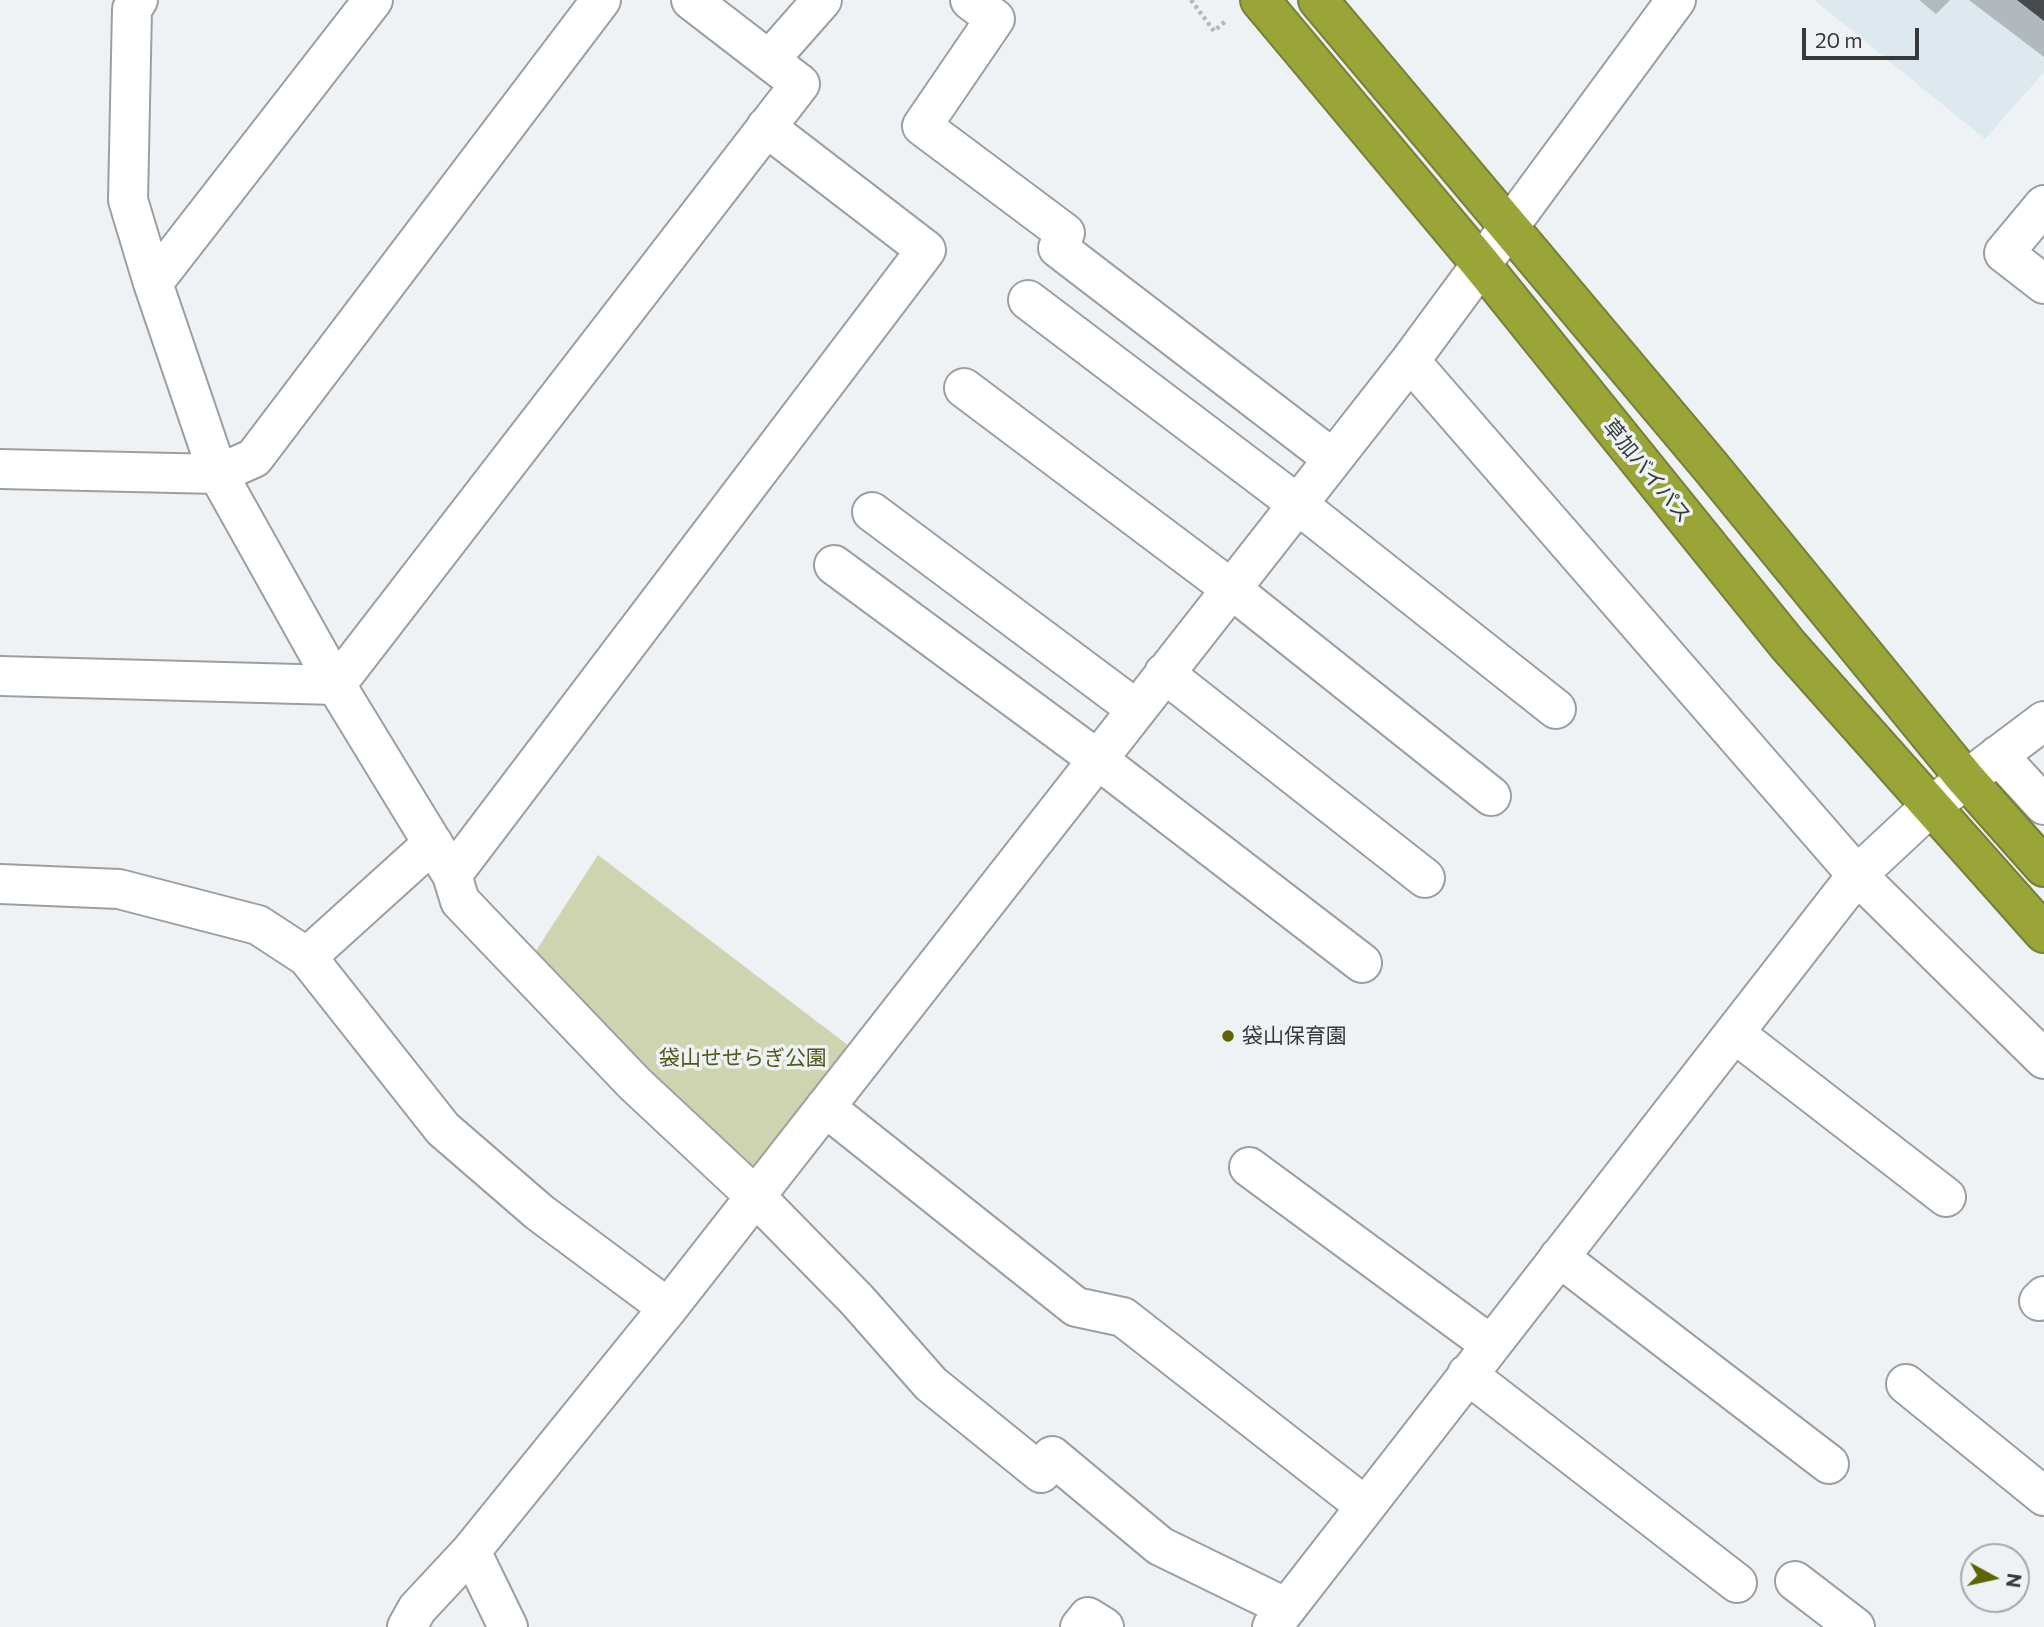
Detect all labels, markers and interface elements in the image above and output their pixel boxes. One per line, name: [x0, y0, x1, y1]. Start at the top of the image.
scale bar: [1806, 14, 1923, 58]
text: 20 m: [1815, 27, 1863, 52]
street label: 草加バイパス: [1598, 414, 1696, 528]
place label: 袋山保育園: [1242, 1023, 1347, 1049]
marker: 袋山保育園: [1220, 1028, 1236, 1044]
park label: 袋山せせらぎ公園: [659, 1045, 827, 1071]
north arrow: [1960, 1543, 2030, 1613]
text: N: [2002, 1572, 2027, 1589]

